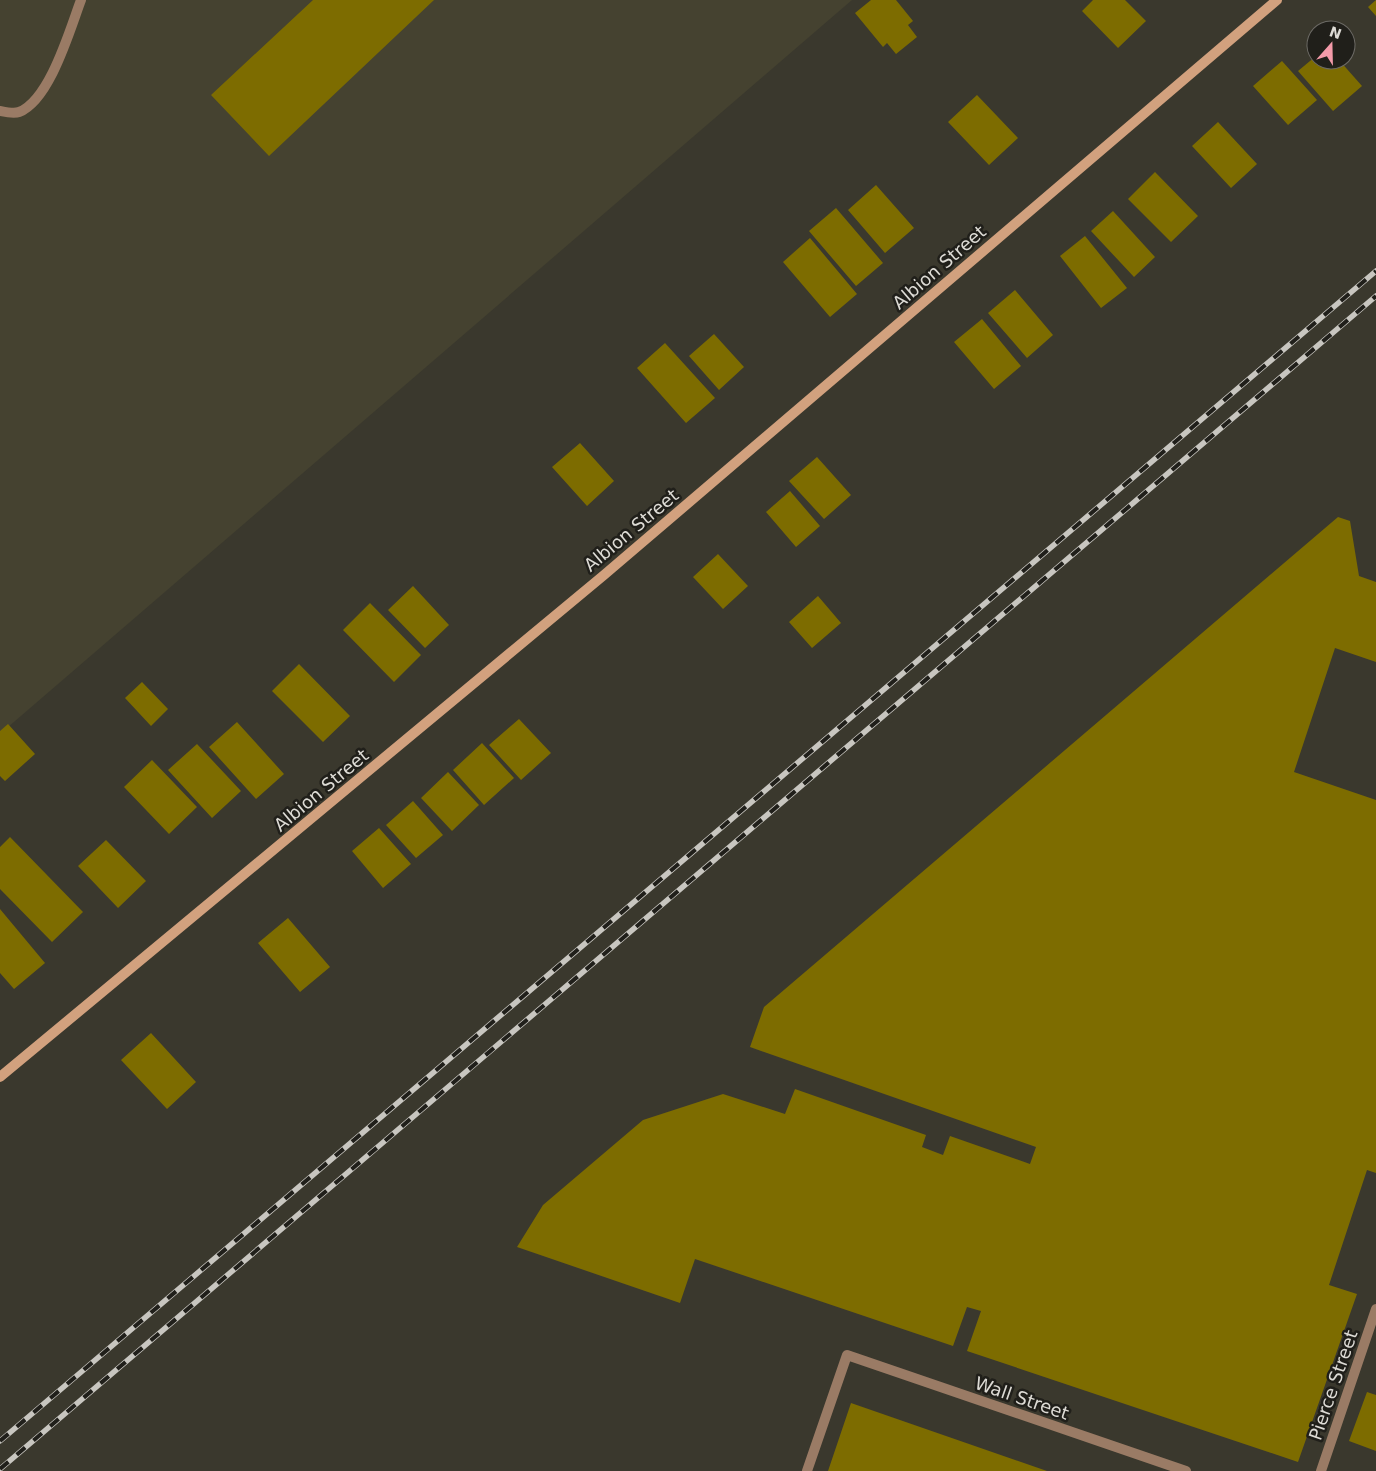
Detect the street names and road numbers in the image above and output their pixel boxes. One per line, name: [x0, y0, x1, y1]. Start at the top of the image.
street label: Albion Street: [888, 221, 990, 313]
street label: Albion Street: [580, 484, 682, 576]
street label: Albion Street: [270, 744, 372, 836]
street label: Pierce Street: [1304, 1327, 1362, 1443]
street label: Wall Street: [972, 1372, 1072, 1424]

